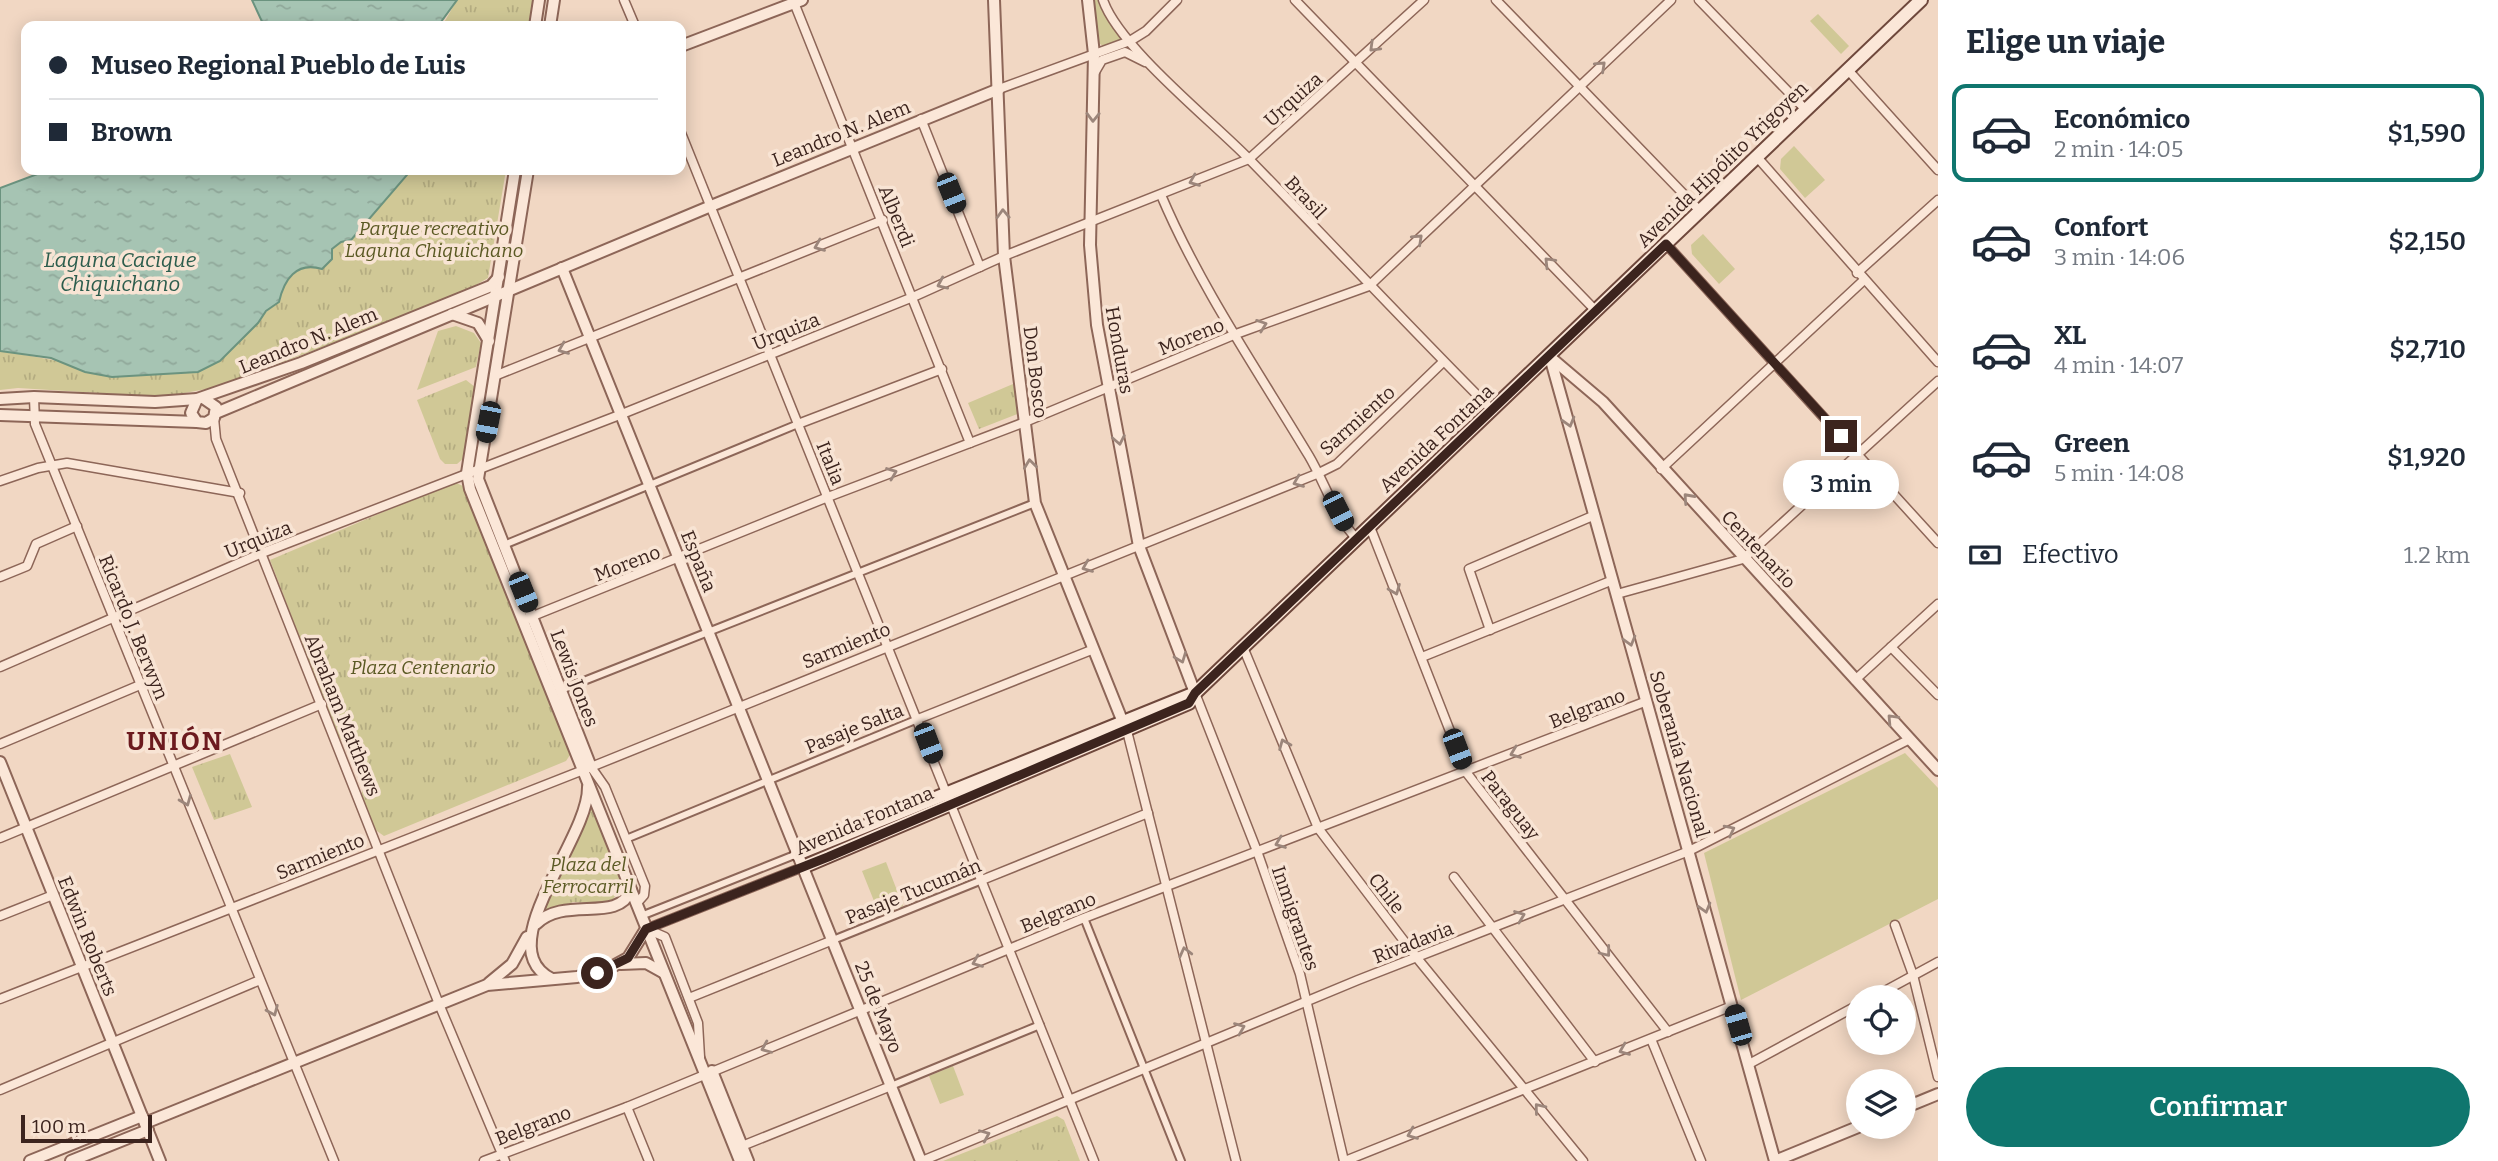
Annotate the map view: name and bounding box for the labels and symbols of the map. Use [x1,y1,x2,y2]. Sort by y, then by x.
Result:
one-way arrow [1369,39,1382,51]
one-way arrow [1593,61,1606,74]
street label: Urquiza [1260,67,1328,131]
street label: Avenida Hipólito Yrigoyen [1632,77,1813,252]
street label: Leandro N. Alem [769,95,914,172]
one-way arrow [1085,112,1100,123]
car [934,170,969,216]
street label: Brasil [1280,171,1331,224]
one-way arrow [1188,173,1200,187]
street label: Alberdi [874,182,919,251]
one-way arrow [995,208,1010,219]
park label: Parque recreativo Laguna Chiquichano [345,217,523,262]
one-way arrow [1410,235,1423,248]
one-way arrow [814,237,826,251]
water label: Laguna Cacique Chiquichano [44,247,197,297]
one-way arrow [1544,257,1557,270]
one-way arrow [936,276,949,290]
street label: Leandro N. Alem [236,302,381,379]
street label: Honduras [1101,305,1138,395]
street label: Urquiza [749,307,824,355]
street label: Moreno [1155,313,1227,360]
one-way arrow [1255,319,1267,333]
street label: Don Bosco [1018,325,1053,419]
one-way arrow [557,340,569,354]
street label: Avenida Fontana [1374,379,1499,497]
street label: Sarmiento [1315,381,1400,460]
car [474,399,503,445]
one-way arrow [1561,416,1575,428]
route end [1825,420,1857,452]
one-way arrow [1111,434,1126,446]
street label: Italia [811,438,850,489]
one-way arrow [1022,459,1037,470]
callout: 3 min [1783,460,1899,509]
one-way arrow [885,467,897,481]
one-way arrow [1292,473,1304,487]
car [1320,488,1357,534]
one-way arrow [1684,493,1696,506]
street label: Centenario [1717,506,1801,593]
street label: Urquiza [221,515,296,563]
street label: España [676,527,722,596]
street label: Moreno [591,540,663,587]
street label: Ricardo J. Berwyn [94,551,173,703]
one-way arrow [1081,558,1093,572]
car [506,569,541,615]
one-way arrow [1387,584,1401,596]
street label: Sarmiento [799,617,894,674]
street label: Lewis Jones [545,626,604,730]
street label: Abraham Matthews [300,631,386,800]
one-way arrow [1622,635,1637,647]
one-way arrow [1173,651,1187,663]
park label: Plaza Centenario [350,656,496,679]
street label: Soberanía Nacional [1645,668,1714,840]
street label: Belgrano [1546,683,1628,733]
street label: Pasaje Salta [802,698,907,759]
one-way arrow [1888,715,1900,728]
car [911,720,946,766]
district label: UNIÓN [126,725,224,757]
car [1440,726,1475,772]
one-way arrow [1279,738,1293,750]
one-way arrow [1510,744,1522,758]
street label: Paraguay [1476,766,1545,845]
street label: Avenida Fontana [792,781,937,860]
one-way arrow [178,794,192,806]
one-way arrow [1723,825,1735,839]
street label: Sarmiento [273,828,368,885]
one-way arrow [1274,834,1286,848]
park label: Plaza del Ferrocarril [542,853,634,898]
street label: Pasaje Tucumán [842,854,984,929]
street label: Inmigrantes [1267,863,1324,974]
street label: Chile [1364,868,1410,918]
street label: Edwin Roberts [53,873,122,1000]
street label: Belgrano [1017,887,1099,938]
one-way arrow [1697,901,1711,913]
one-way arrow [1513,911,1525,925]
street label: Rivadavia [1370,916,1457,968]
one-way arrow [1598,945,1611,957]
one-way arrow [1179,946,1193,958]
one-way arrow [972,954,984,968]
route start [581,957,613,989]
street label: 25 de Mayo [850,958,907,1056]
car [1723,1002,1754,1048]
one-way arrow [265,1004,279,1017]
one-way arrow [1233,1023,1245,1037]
one-way arrow [761,1040,773,1054]
one-way arrow [1618,1042,1630,1056]
street label: Belgrano [492,1100,574,1150]
one-way arrow [1535,1104,1548,1116]
scale bar [21,1112,152,1144]
one-way arrow [1407,1126,1419,1140]
one-way arrow [978,1129,990,1143]

